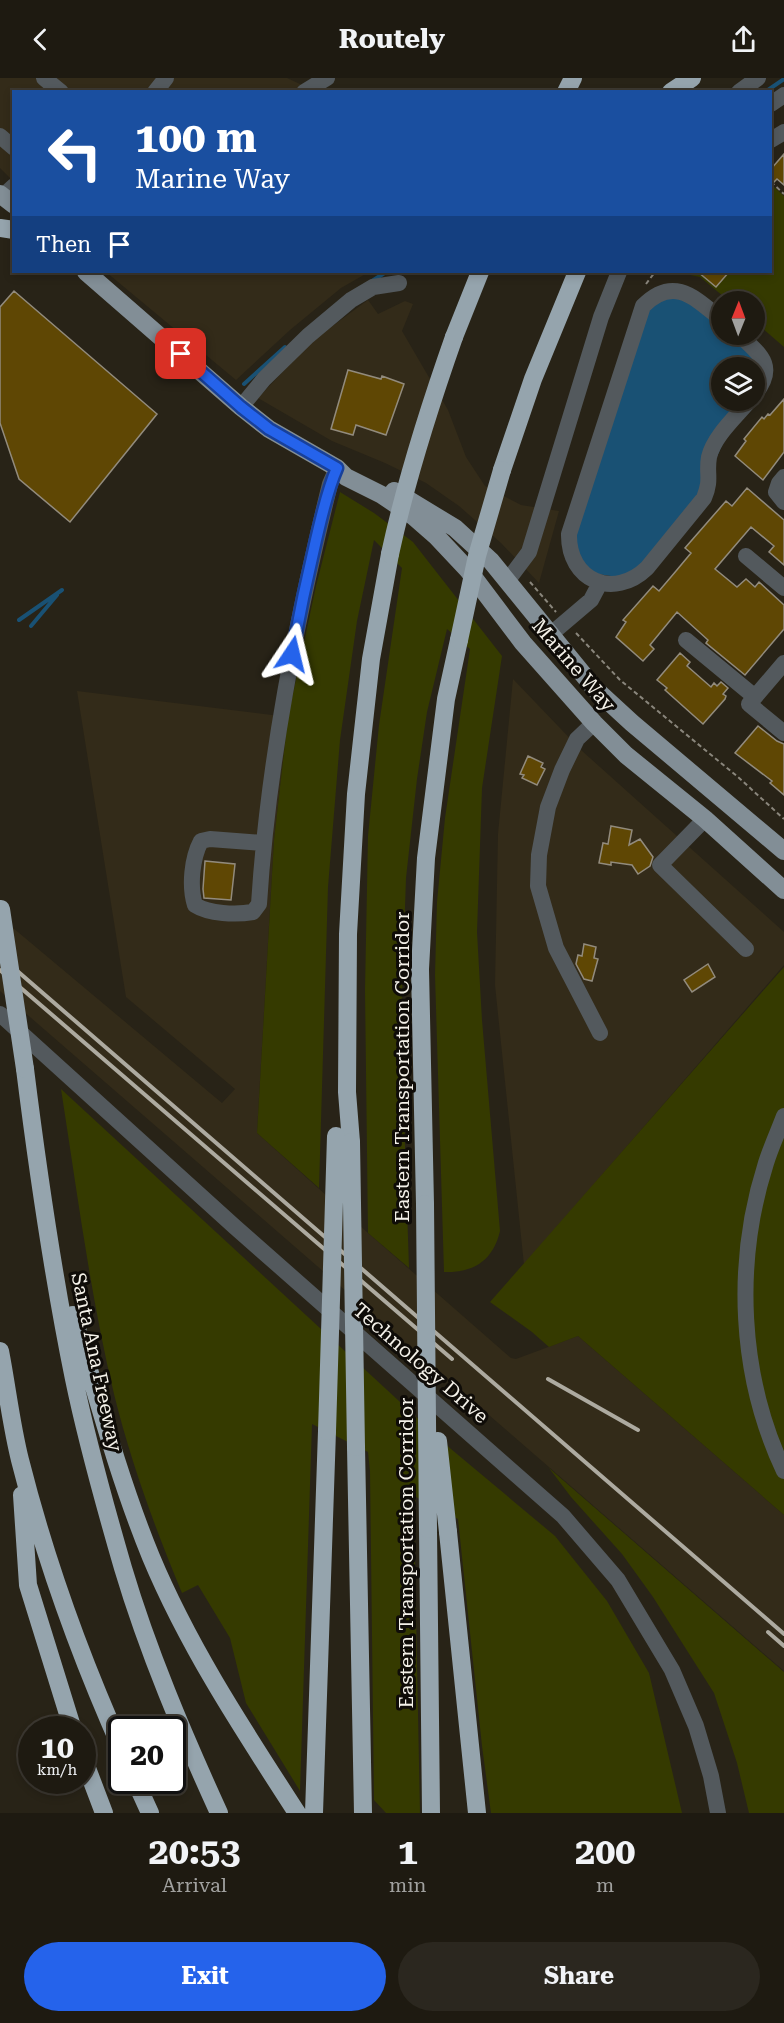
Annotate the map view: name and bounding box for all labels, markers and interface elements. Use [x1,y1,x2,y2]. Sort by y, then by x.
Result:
icon: back [24,23,57,56]
text: Routely [339,23,445,55]
icon: share [727,23,760,56]
text: 100 m [135,113,257,162]
icon: left [36,114,114,192]
text: Marine Way [135,163,290,195]
icon: arrive [103,228,136,261]
text: Then [36,232,91,257]
north arrow [711,291,765,345]
map controls [711,291,765,411]
pin [155,328,206,379]
icon: arrive [164,337,197,370]
button: layers [711,357,765,411]
street label: Marine Way [527,614,621,716]
position arrow [260,622,324,686]
street label: Eastern Transportation Corridor [390,912,414,1222]
street label: Santa Ana Freeway [66,1270,128,1454]
street label: Technology Drive [348,1298,494,1428]
street label: Eastern Transportation Corridor [394,1398,418,1708]
speed limit sign: 20 [108,1716,186,1794]
text: 10 [40,1730,74,1765]
text: km/h [37,1761,77,1779]
text: 20:53 [149,1831,240,1873]
text: 1 [398,1831,418,1873]
text: 200 [575,1831,635,1873]
text: Arrival [162,1873,227,1897]
text: min [389,1873,426,1897]
text: m [596,1873,614,1897]
button: Exit [24,1942,386,2011]
button: Share [398,1942,760,2011]

